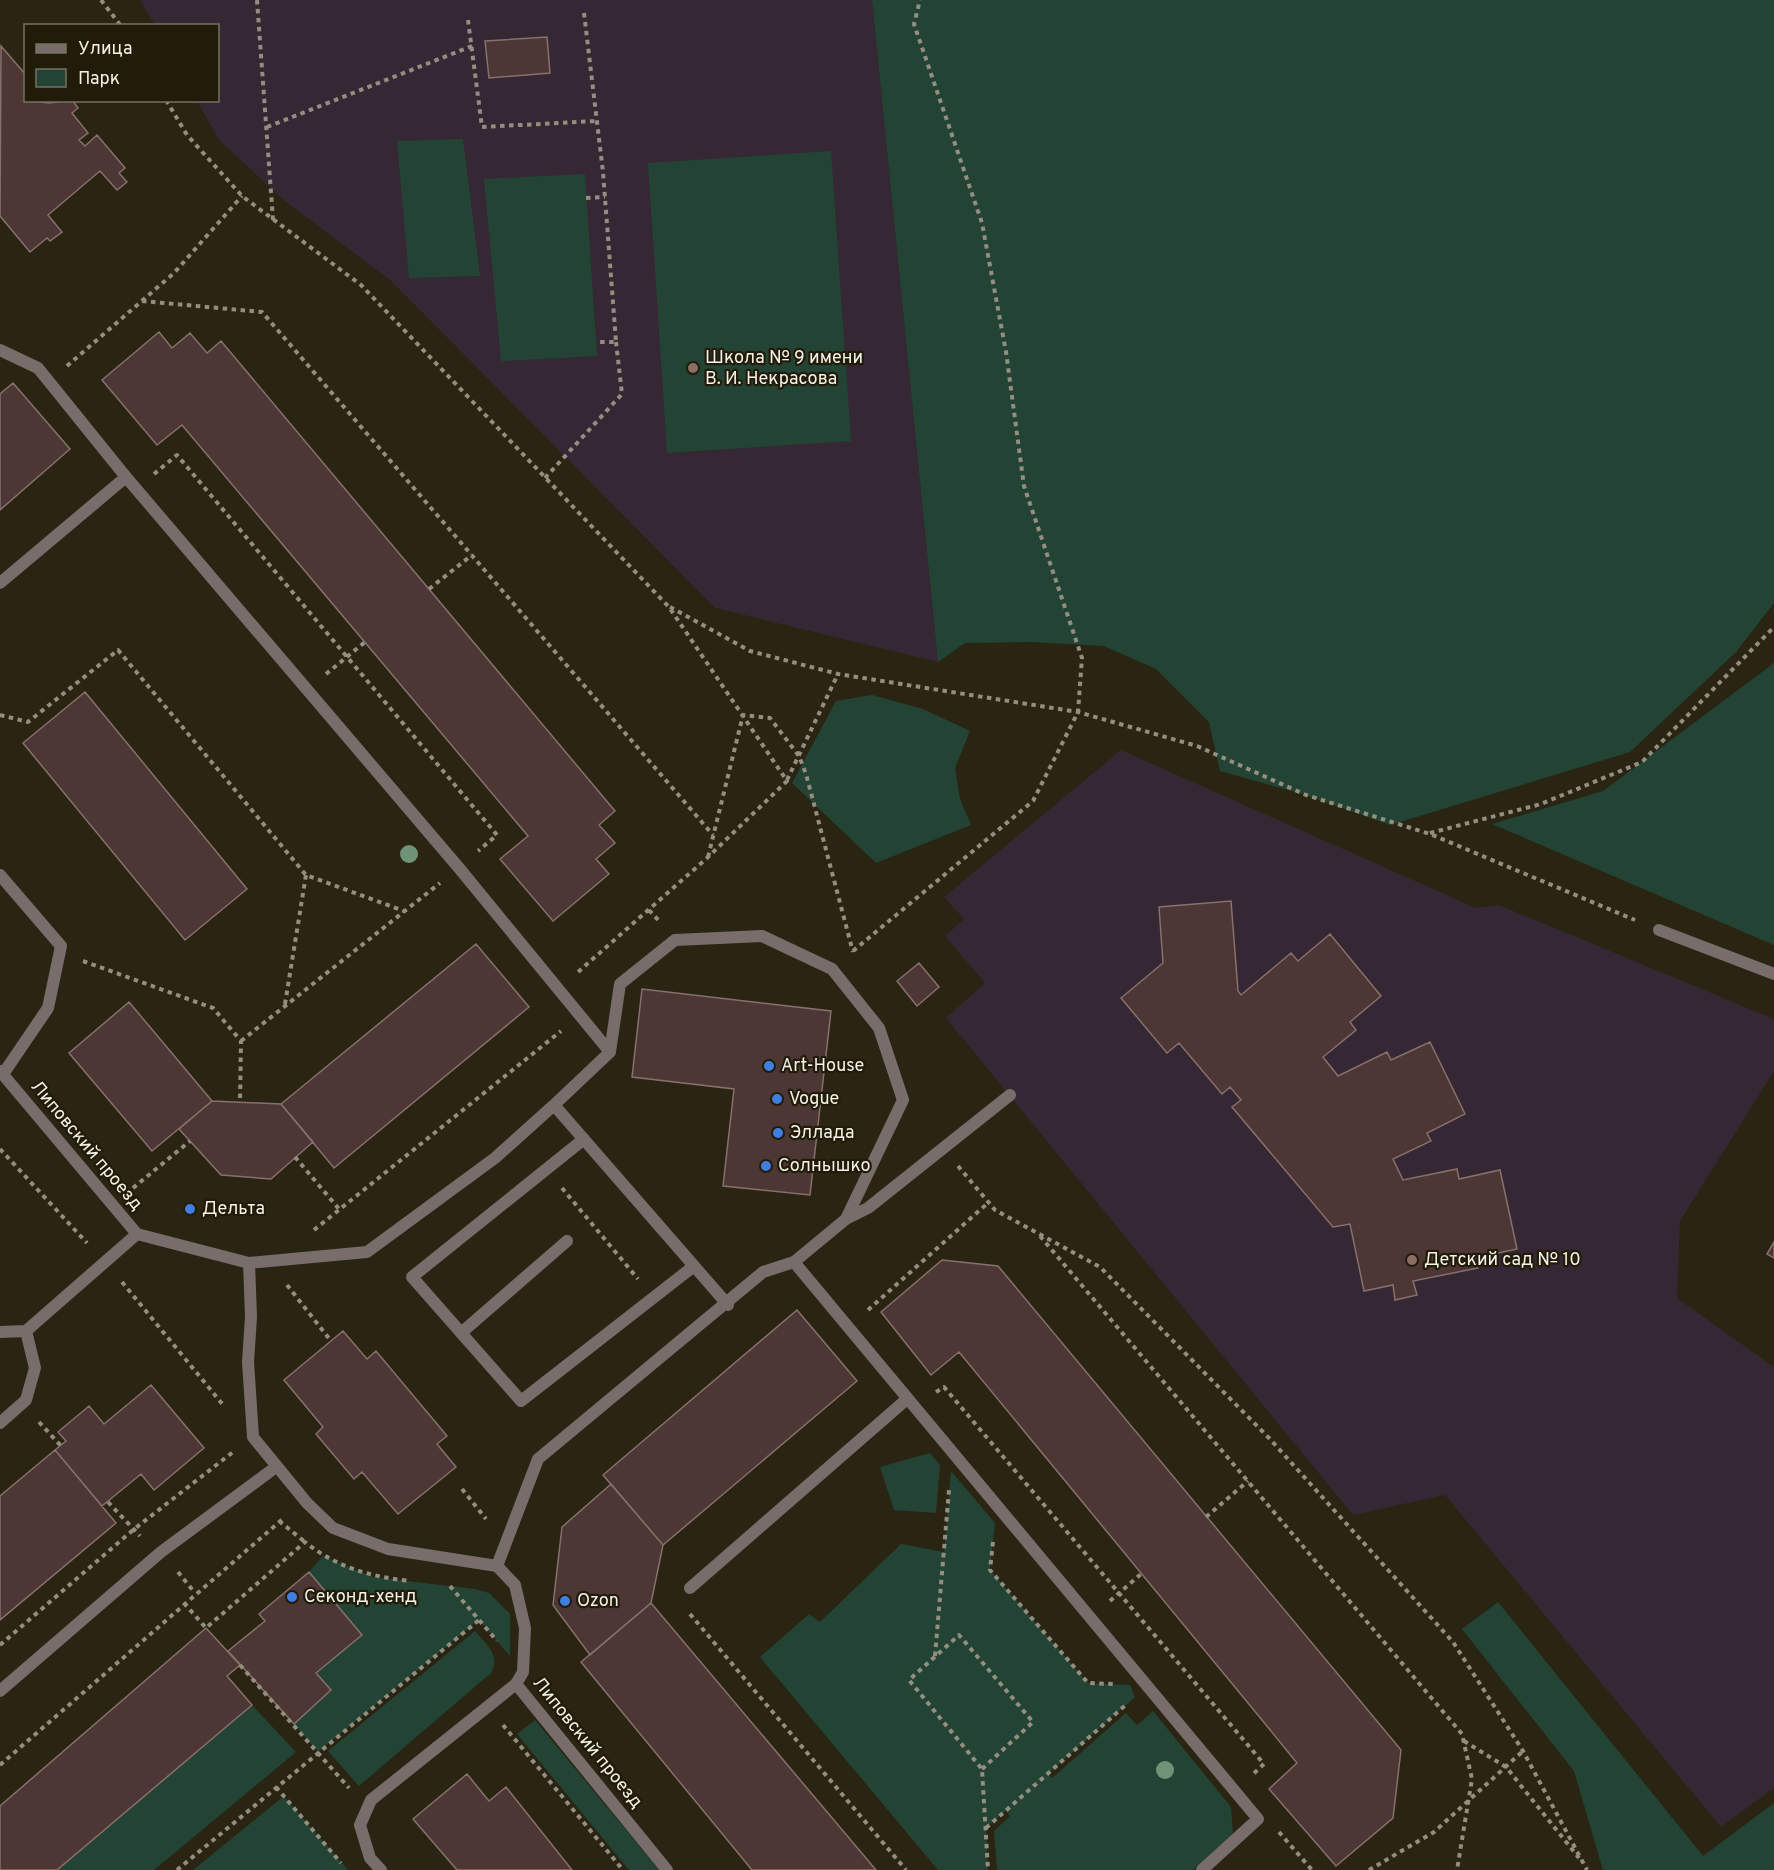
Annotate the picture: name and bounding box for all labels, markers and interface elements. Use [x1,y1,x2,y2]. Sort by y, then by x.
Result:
legend [24,24,219,102]
text: Улица [78,38,132,61]
text: Парк [78,68,120,91]
place label: Школа № 9 имени В. И. Некрасова [705,347,863,391]
marker: Школа № 9 имени В. И. Некрасова [686,361,700,375]
place label: Art-House [781,1055,864,1078]
marker: Art-House [762,1059,776,1073]
street label: Липовский проезд [25,1076,147,1216]
place label: Vogue [789,1088,839,1111]
marker: Vogue [770,1092,784,1106]
place label: Эллада [790,1122,855,1145]
marker: Эллада [771,1126,785,1140]
place label: Солнышко [778,1155,871,1178]
marker: Солнышко [759,1159,773,1173]
place label: Дельта [202,1198,265,1221]
marker: Дельта [183,1202,197,1216]
place label: Детский сад № 10 [1424,1249,1581,1272]
marker: Детский сад № 10 [1405,1253,1419,1267]
place label: Секонд-хенд [304,1586,417,1609]
marker: Секонд-хенд [285,1590,299,1604]
place label: Ozon [577,1590,619,1613]
marker: Ozon [558,1594,572,1608]
street label: Липовский проезд [527,1673,647,1814]

